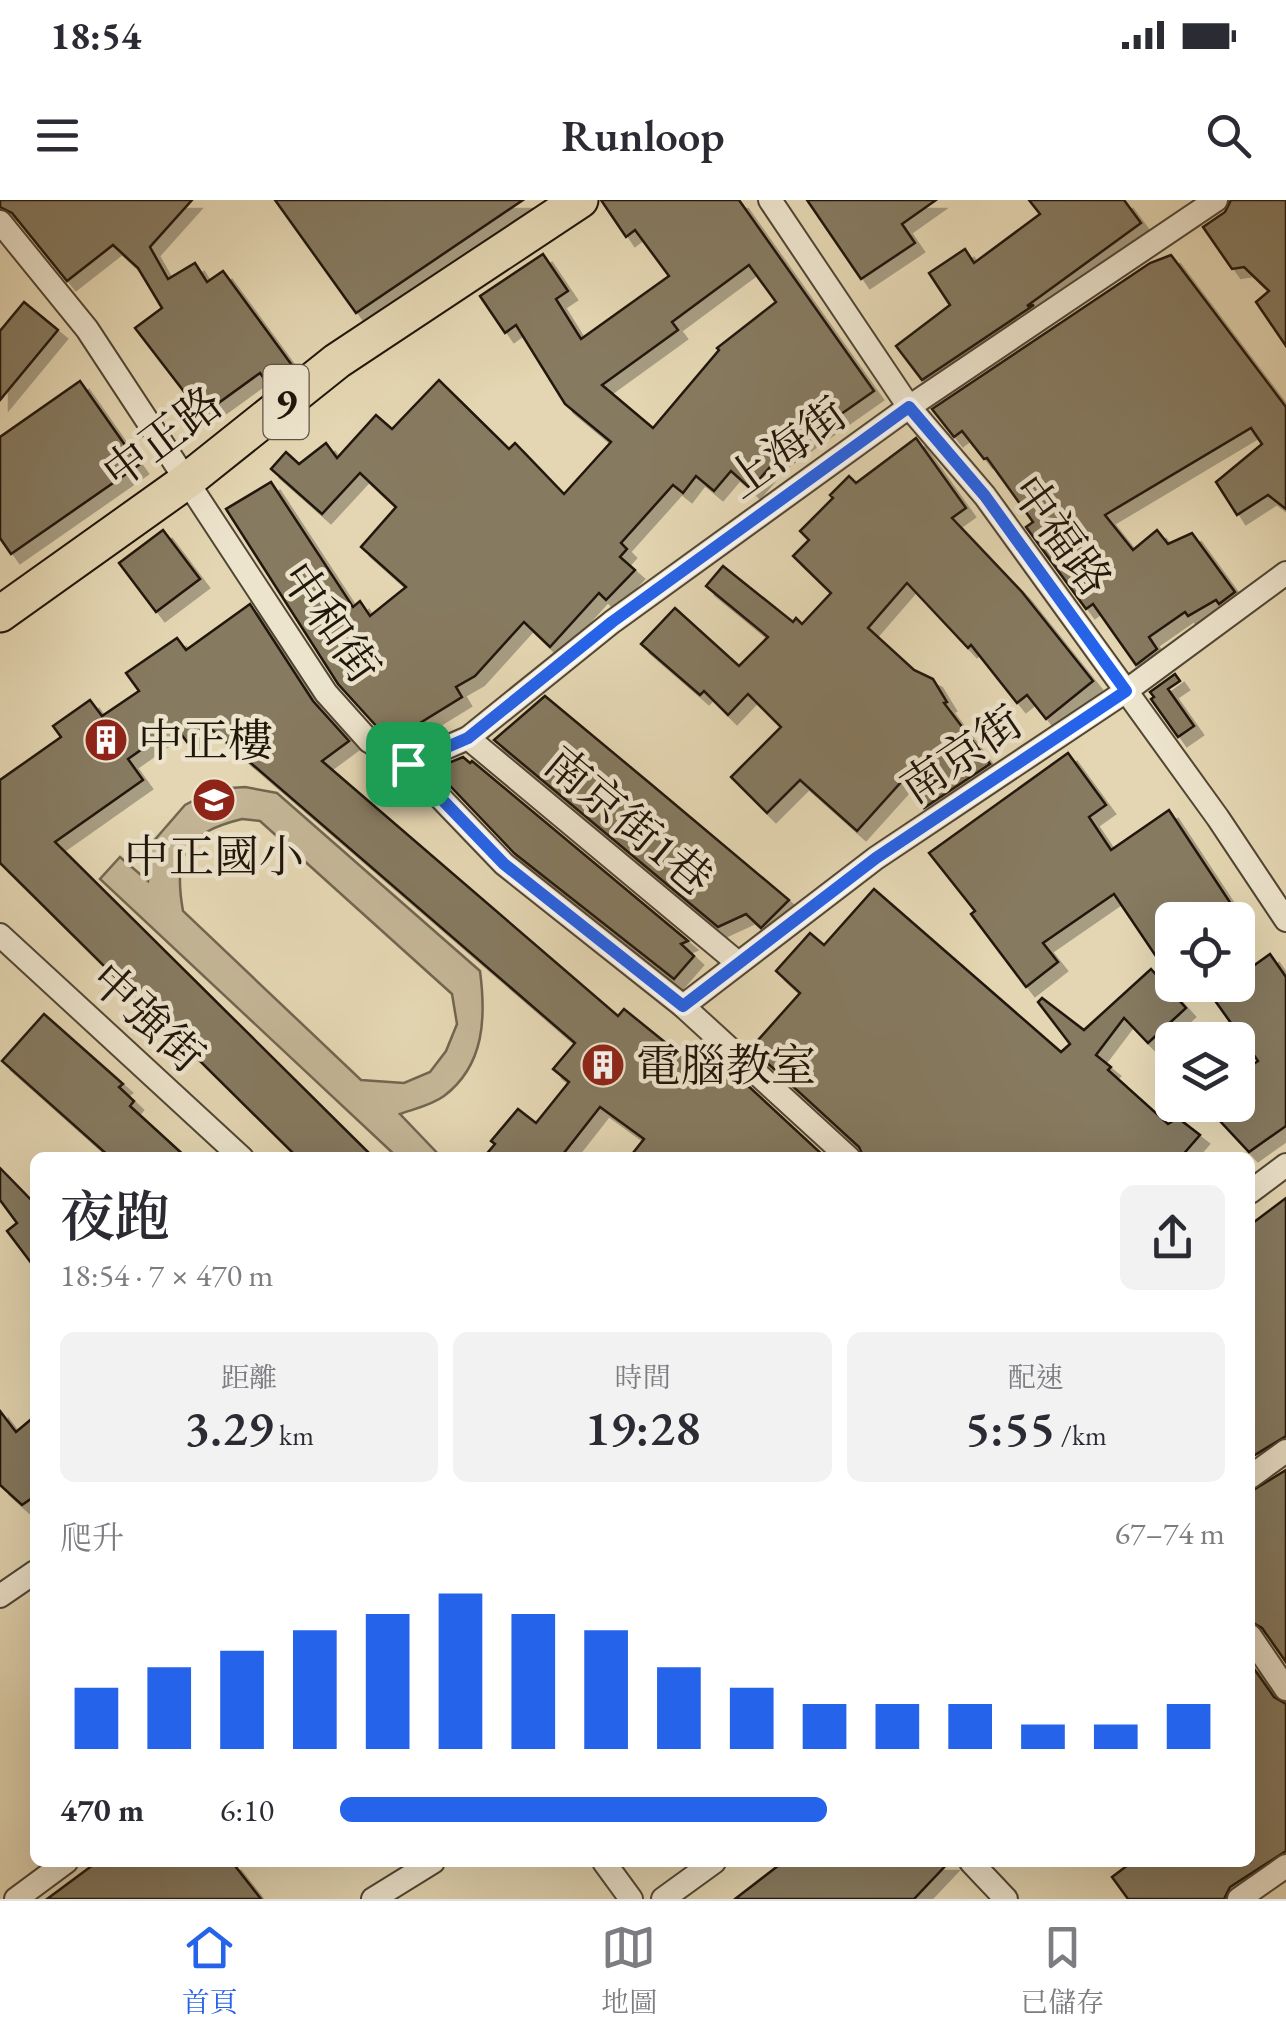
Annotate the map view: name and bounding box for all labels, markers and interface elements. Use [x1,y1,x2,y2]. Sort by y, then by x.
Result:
text: 18:54 [50,11,141,60]
text: Runloop [561,106,725,164]
icon: menu [30,108,85,163]
icon: search [1201,108,1256,163]
road number: 9 [264,365,308,439]
street label: 中正路 [91,373,233,501]
street label: 上海街 [714,384,858,510]
street label: 中福路 [999,463,1125,607]
street label: 中和街 [269,550,393,694]
street label: 南京街 [889,692,1033,816]
place label: 中正樓 [138,711,273,769]
building icon: 中正樓 [83,717,129,763]
pin [366,722,451,807]
street label: 南京街1巷 [533,733,725,907]
icon: arrive [381,737,436,792]
school or university icon: 中正國小 [191,777,237,823]
place label: 中正國小 [124,827,304,885]
map controls [1155,902,1255,1122]
button: locate [1155,902,1255,1002]
street label: 中強街 [79,950,217,1084]
button: layers [1155,1022,1255,1122]
place label: 電腦教室 [636,1036,816,1094]
building icon: 電腦教室 [580,1042,626,1088]
text: 夜跑 [60,1181,170,1252]
button: share [1120,1185,1225,1290]
text: 18:54 · 7 × 470 m [60,1254,273,1296]
text: 距離 [221,1359,277,1395]
text: 時間 [614,1359,671,1395]
text: 配速 [1008,1359,1064,1395]
text: 3.29 [184,1395,273,1460]
text: 19:28 [584,1395,701,1460]
text: 5:55 [965,1395,1055,1460]
text: km [273,1417,314,1453]
text: /km [1055,1417,1107,1453]
text: 67–74 m [1115,1512,1225,1554]
text: 爬升 [60,1517,124,1559]
text: 470 m [60,1789,144,1831]
text: 6:10 [220,1789,274,1831]
tab: 首頁 [182,1920,238,2020]
tab: 地圖 [601,1920,657,2020]
tab: 已儲存 [1020,1920,1104,2020]

